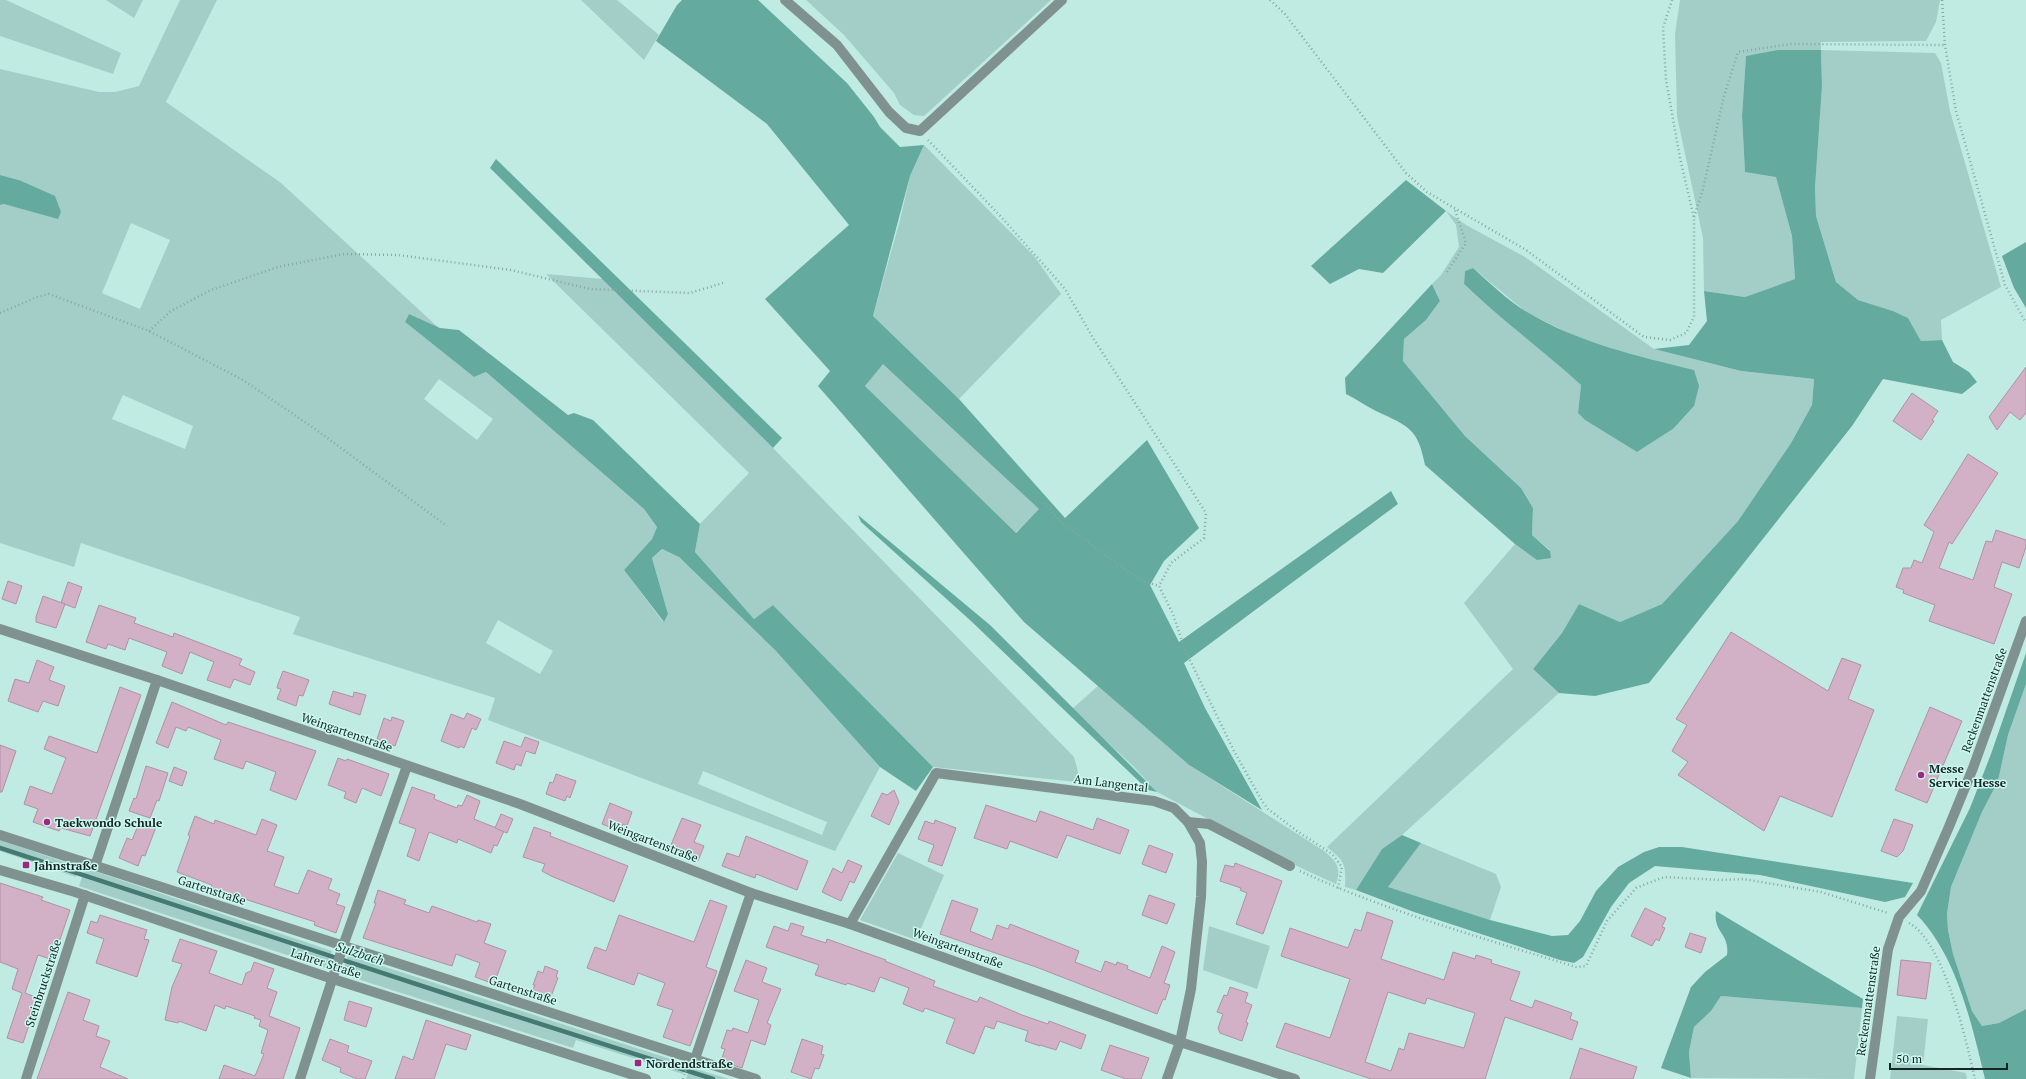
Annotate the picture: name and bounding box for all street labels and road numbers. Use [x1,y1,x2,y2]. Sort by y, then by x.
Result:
street label: Reckenmattenstraße [1958,645,2010,755]
street label: Weingartenstraße [299,709,395,755]
street label: Am Langental [1073,771,1149,795]
street label: Weingartenstraße [606,817,700,865]
street label: Gartenstraße [176,872,248,908]
street label: Weingartenstraße [910,925,1006,971]
street label: Steinbruckstraße [22,937,64,1029]
street label: Lahrer Straße [289,945,363,981]
street label: Reckenmattenstraße [1853,945,1883,1057]
street label: Gartenstraße [487,972,559,1008]

